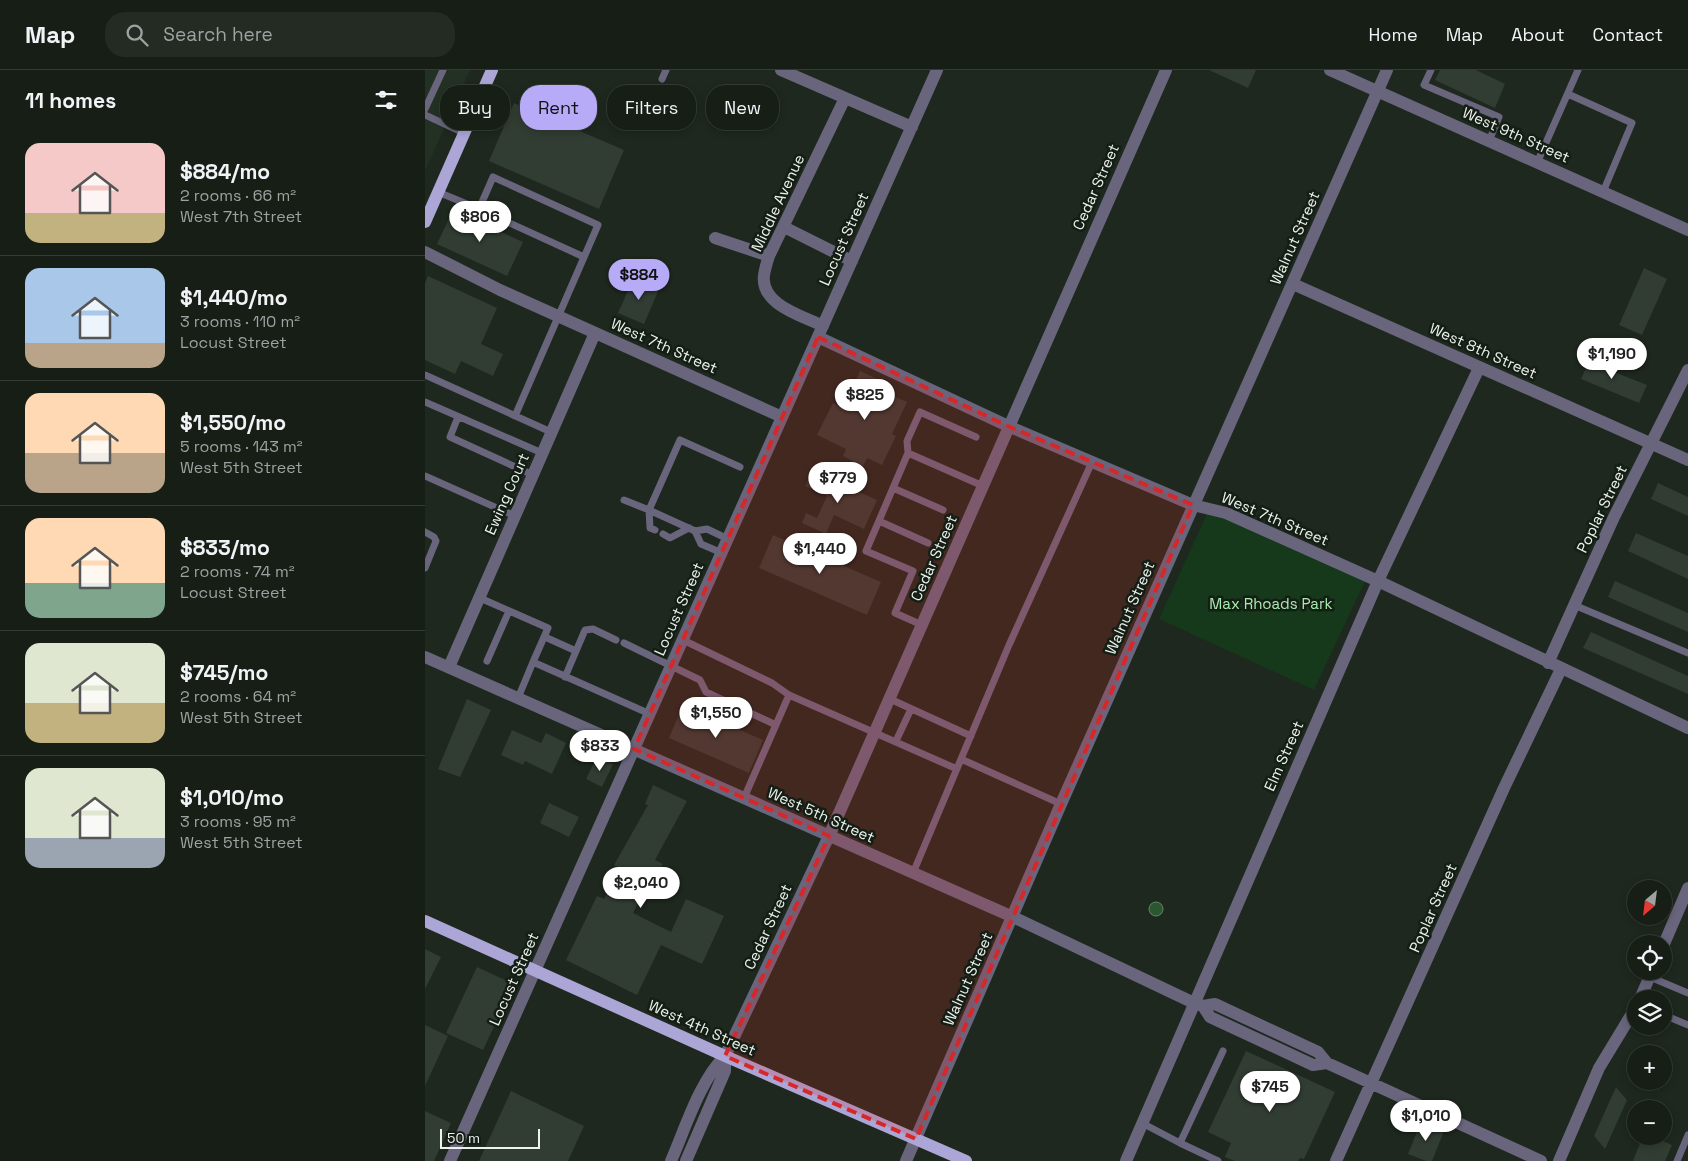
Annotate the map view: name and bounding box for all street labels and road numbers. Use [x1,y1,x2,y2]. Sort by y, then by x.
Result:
street label: West 9th Street [1460,102,1573,167]
street label: Cedar Street [1068,141,1123,233]
street label: Middle Avenue [747,151,808,254]
street label: Walnut Street [1266,188,1324,287]
street label: Locust Street [815,189,873,288]
street label: West 7th Street [608,314,720,378]
street label: West 8th Street [1427,318,1540,383]
street label: Ewing Court [480,450,533,538]
street label: Poplar Street [1572,462,1631,556]
street label: West 7th Street [1219,487,1332,550]
street label: Cedar Street [906,512,961,604]
street label: Walnut Street [1101,558,1159,657]
street label: Locust Street [650,559,708,658]
street label: Elm Street [1260,718,1307,794]
street label: West 5th Street [765,782,878,847]
street label: Poplar Street [1404,860,1461,955]
street label: Cedar Street [739,881,796,973]
street label: Locust Street [485,929,543,1028]
street label: Walnut Street [939,929,997,1028]
street label: West 4th Street [646,995,759,1060]

